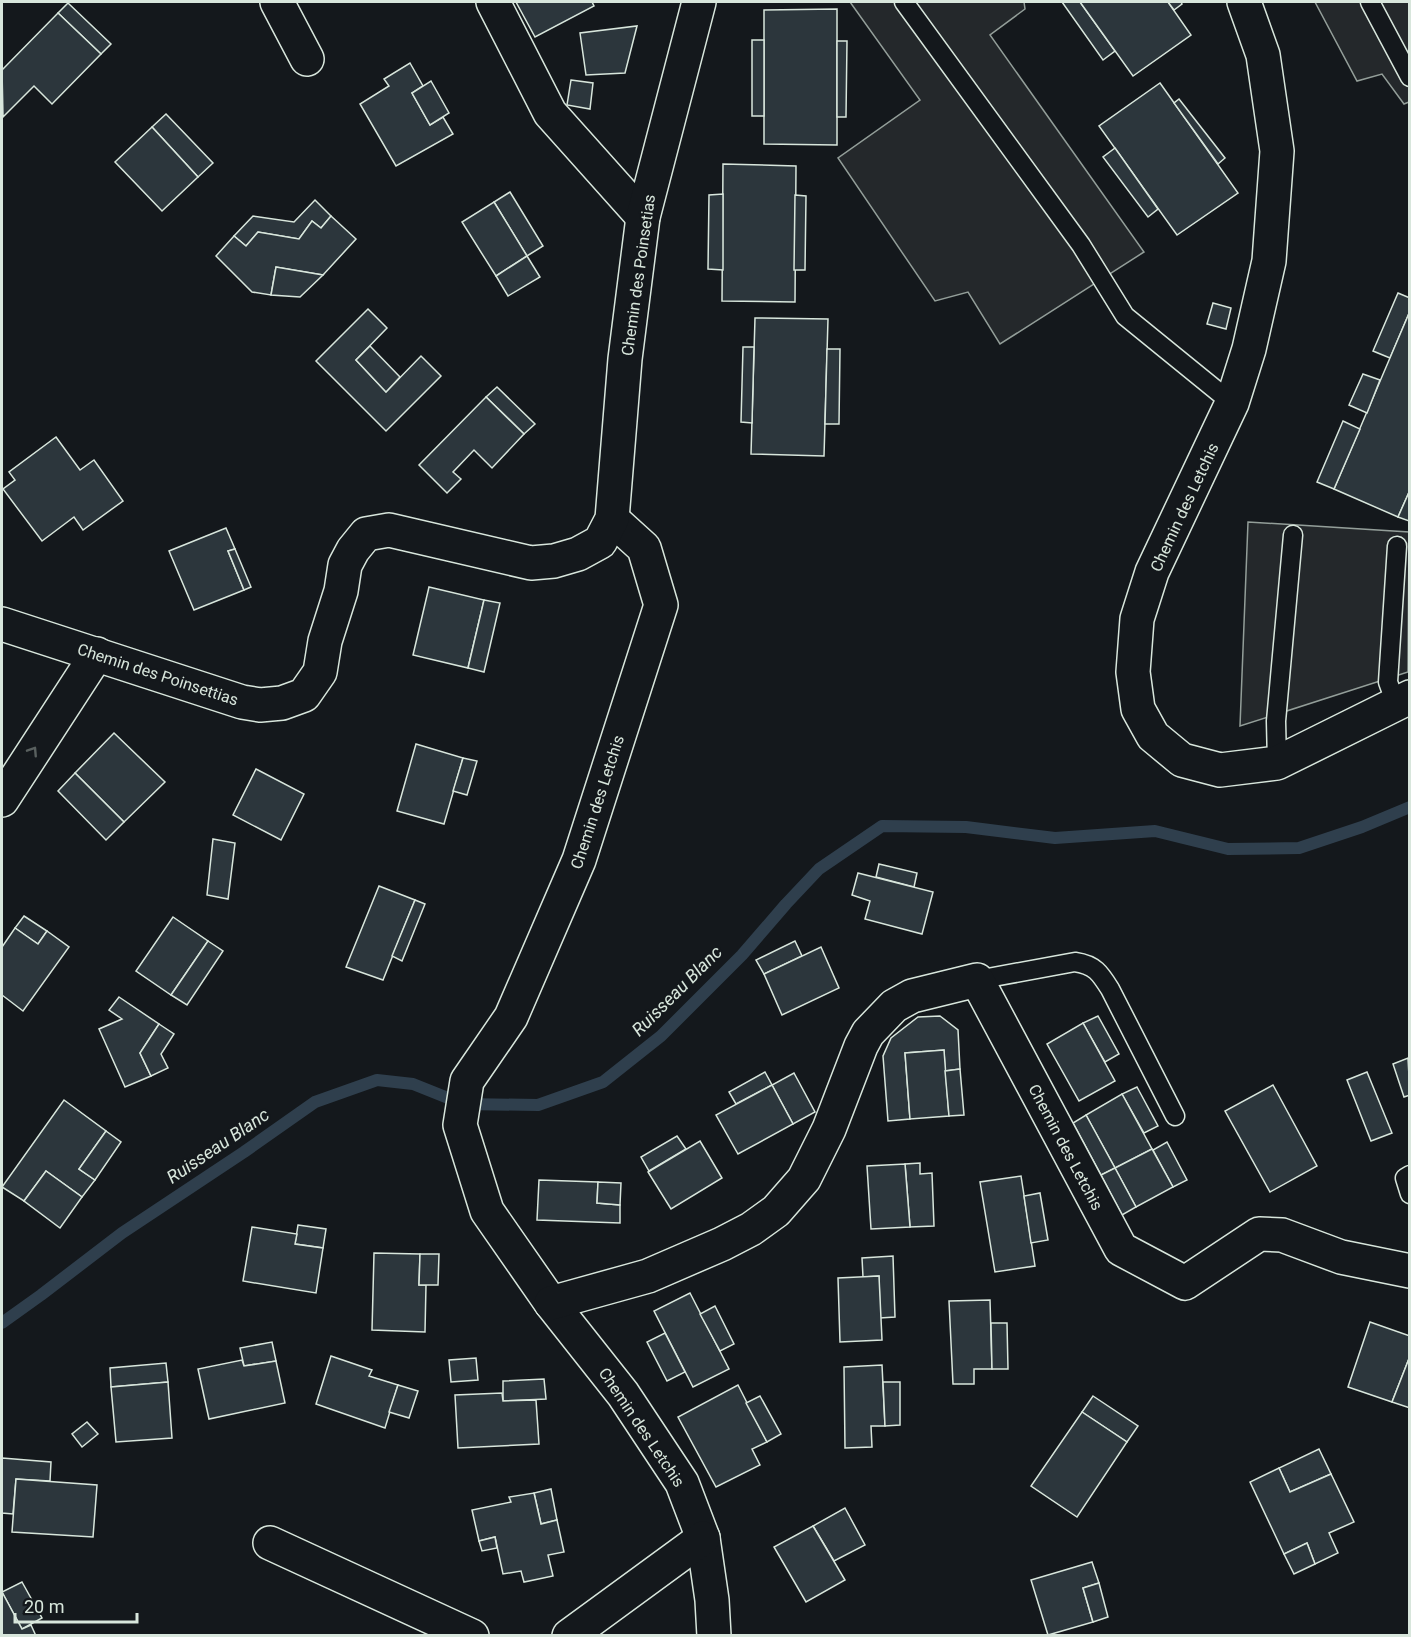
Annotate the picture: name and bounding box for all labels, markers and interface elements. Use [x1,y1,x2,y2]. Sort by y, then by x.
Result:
street label: Chemin des Poinsetias [618,193,659,357]
street label: Chemin des Letchis [1146,440,1223,575]
street label: Chemin des Poinsettias [75,639,241,709]
street label: Chemin des Letchis [567,733,628,872]
one-way arrow [26,747,37,758]
water label: Ruisseau Blanc [627,941,726,1040]
street label: Chemin des Letchis [1024,1081,1107,1213]
water label: Ruisseau Blanc [163,1104,273,1188]
street label: Chemin des Letchis [595,1364,689,1491]
scale bar [15,1586,136,1624]
text: 20 m [24,1596,64,1617]

